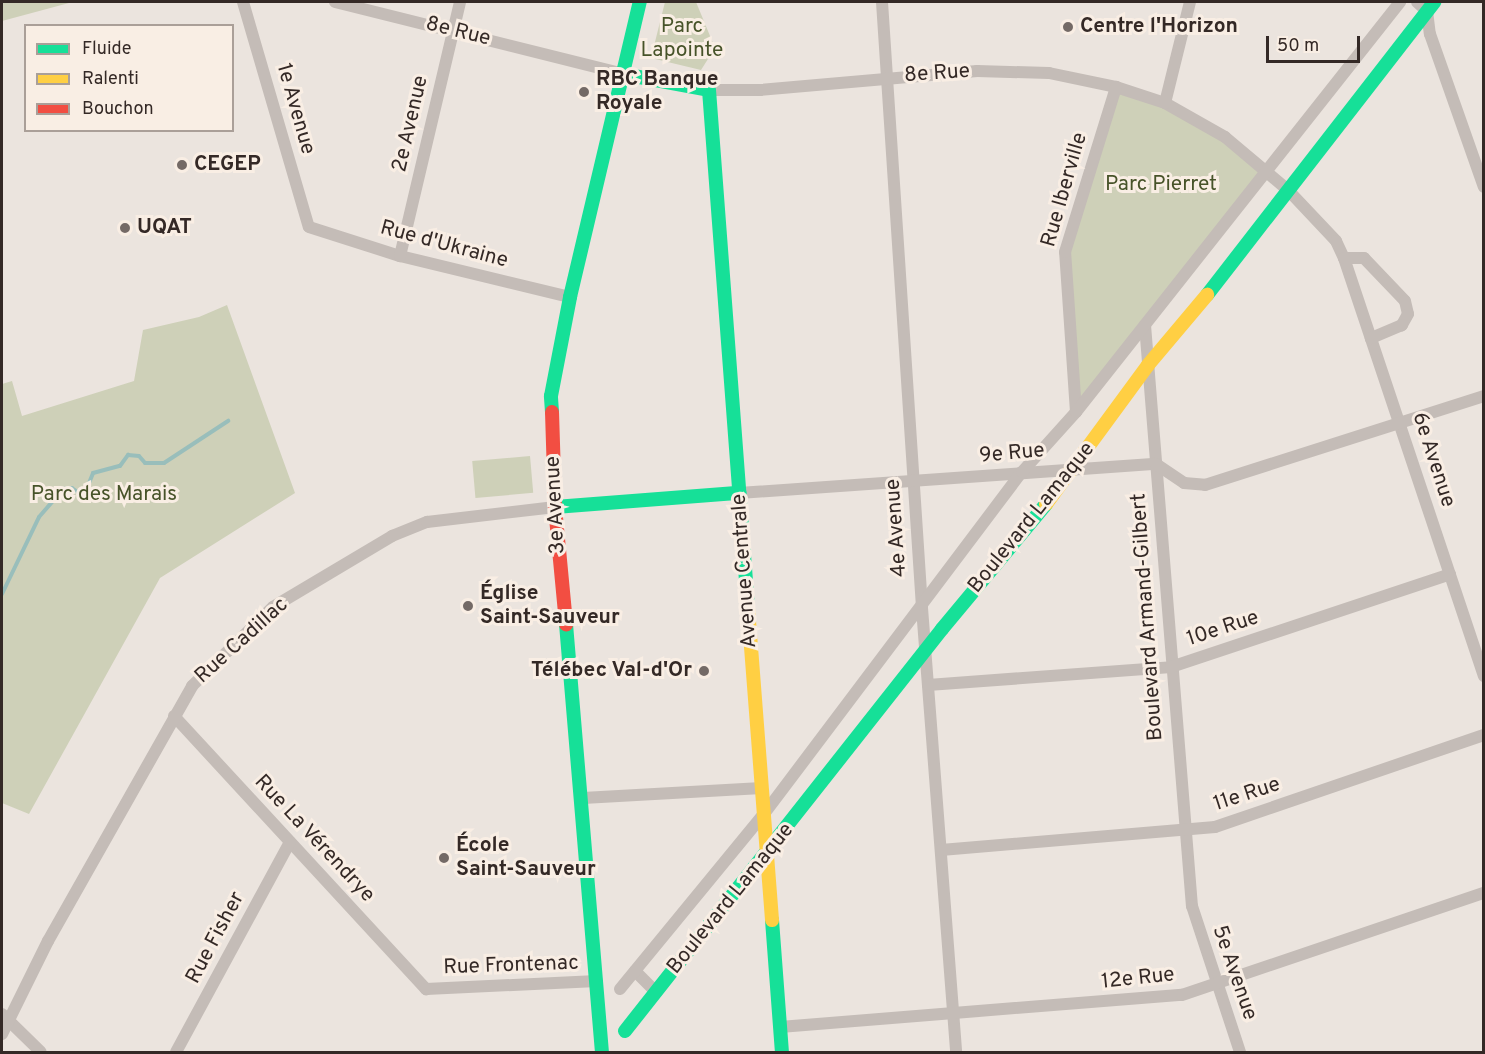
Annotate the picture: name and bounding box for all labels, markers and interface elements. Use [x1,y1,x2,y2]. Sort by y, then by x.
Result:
street label: 8e Rue [423,12,493,52]
park label: Parc Lapointe [641,14,723,64]
place label: Centre l'Horizon [1080,14,1238,40]
marker: Centre l'Horizon [1061,20,1075,34]
legend [24,24,234,132]
scale bar [1269,24,1364,62]
text: 50 m [1277,35,1319,58]
text: Fluide [82,38,131,61]
street label: 8e Rue [903,59,971,89]
street label: 1e Avenue [270,60,320,158]
place label: RBC Banque Royale [596,67,718,117]
text: Ralenti [82,68,139,91]
street label: 2e Avenue [388,73,434,175]
marker: RBC Banque Royale [577,85,591,99]
text: Bouchon [82,98,154,121]
street label: Rue Iberville [1037,130,1093,250]
place label: CEGEP [194,152,261,178]
marker: CEGEP [175,158,189,172]
park label: Parc Pierret [1105,172,1217,198]
place label: UQAT [137,215,192,241]
street label: Rue d'Ukraine [377,216,511,274]
marker: UQAT [118,221,132,235]
street label: 6e Avenue [1406,409,1460,511]
street label: Boulevard Lamaque [963,437,1101,599]
street label: 9e Rue [978,439,1046,469]
street label: 3e Avenue [541,455,571,555]
street label: 4e Avenue [881,478,913,578]
park label: Parc des Marais [31,482,177,508]
street label: Boulevard Armand-Gilbert [1127,492,1169,742]
street label: Avenue Centrale [727,493,763,649]
place label: Église Saint-Sauveur [480,581,620,631]
street label: Rue Cadillac [190,593,294,689]
marker: Église Saint-Sauveur [461,599,475,613]
street label: 10e Rue [1184,606,1262,652]
place label: Télébec Val-d'Or [530,658,692,684]
marker: Télébec Val-d'Or [697,664,711,678]
street label: Rue La Vérendrye [248,770,380,908]
street label: 11e Rue [1210,772,1284,818]
street label: Boulevard Lamaque [662,818,800,980]
place label: École Saint-Sauveur [456,833,596,883]
marker: École Saint-Sauveur [437,851,451,865]
street label: Rue Fisher [181,888,251,988]
street label: 5e Avenue [1206,922,1262,1024]
street label: Rue Frontenac [443,951,579,981]
street label: 12e Rue [1100,963,1176,995]

